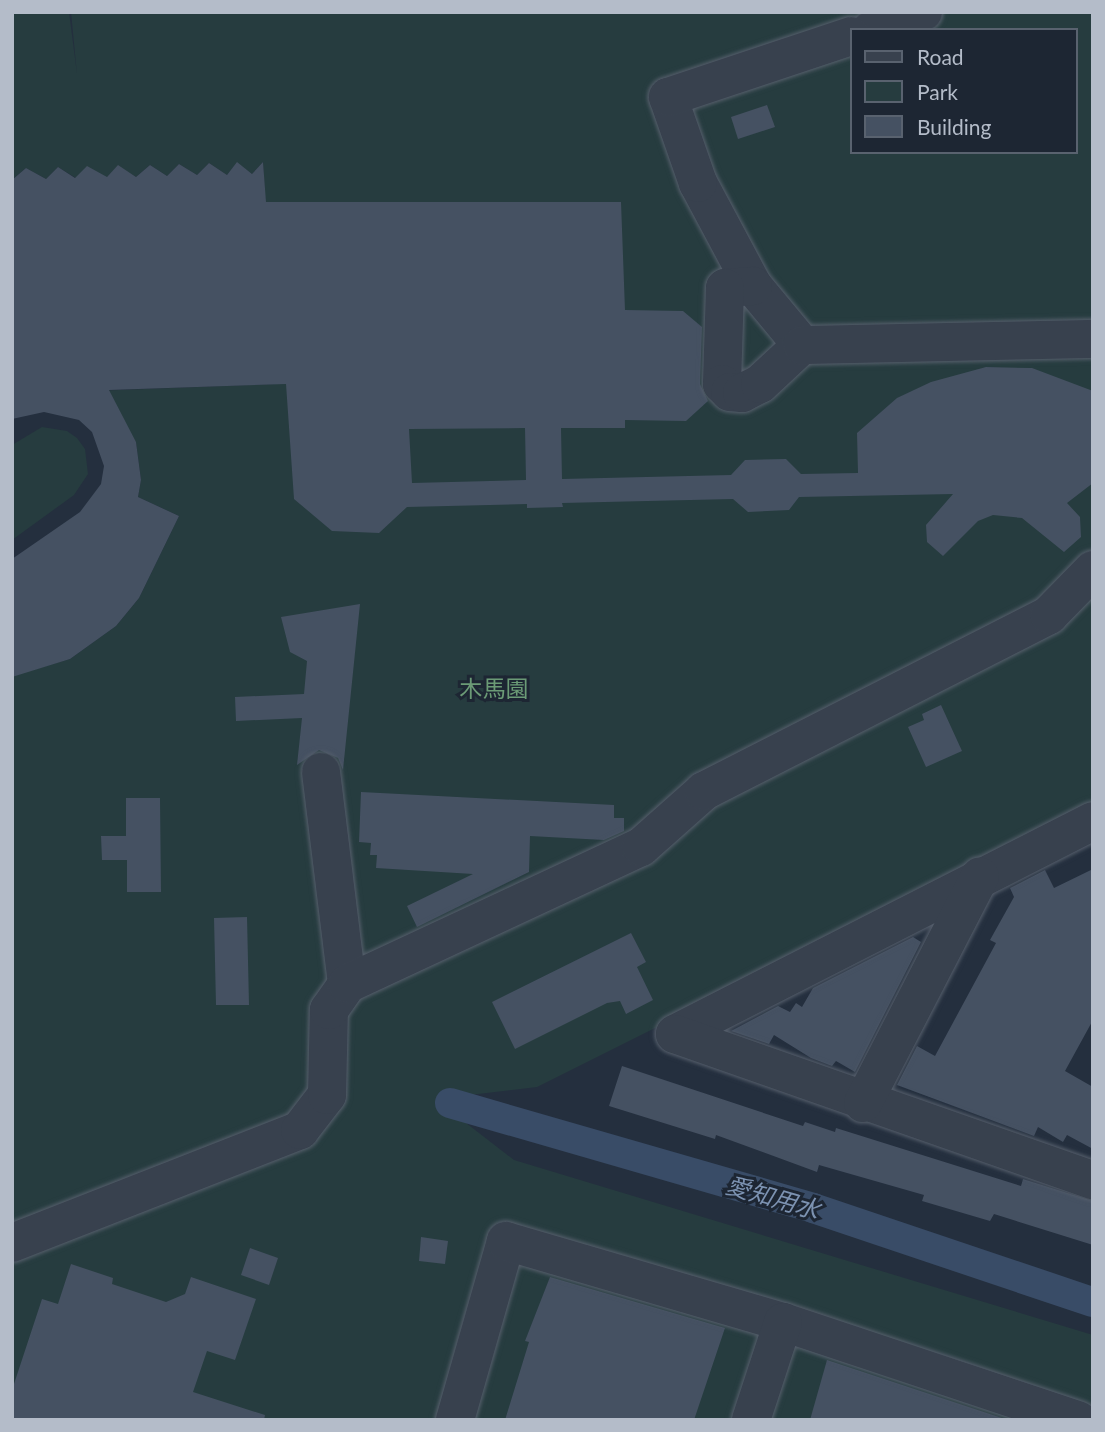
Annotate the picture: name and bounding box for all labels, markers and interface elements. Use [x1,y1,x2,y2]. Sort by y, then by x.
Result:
legend [850,28,1077,154]
text: Road [917,44,964,69]
text: Park [917,79,958,104]
text: Building [917,114,992,139]
park label: 木馬園 [460,674,528,702]
water label: 愛知用水 [723,1170,823,1224]

